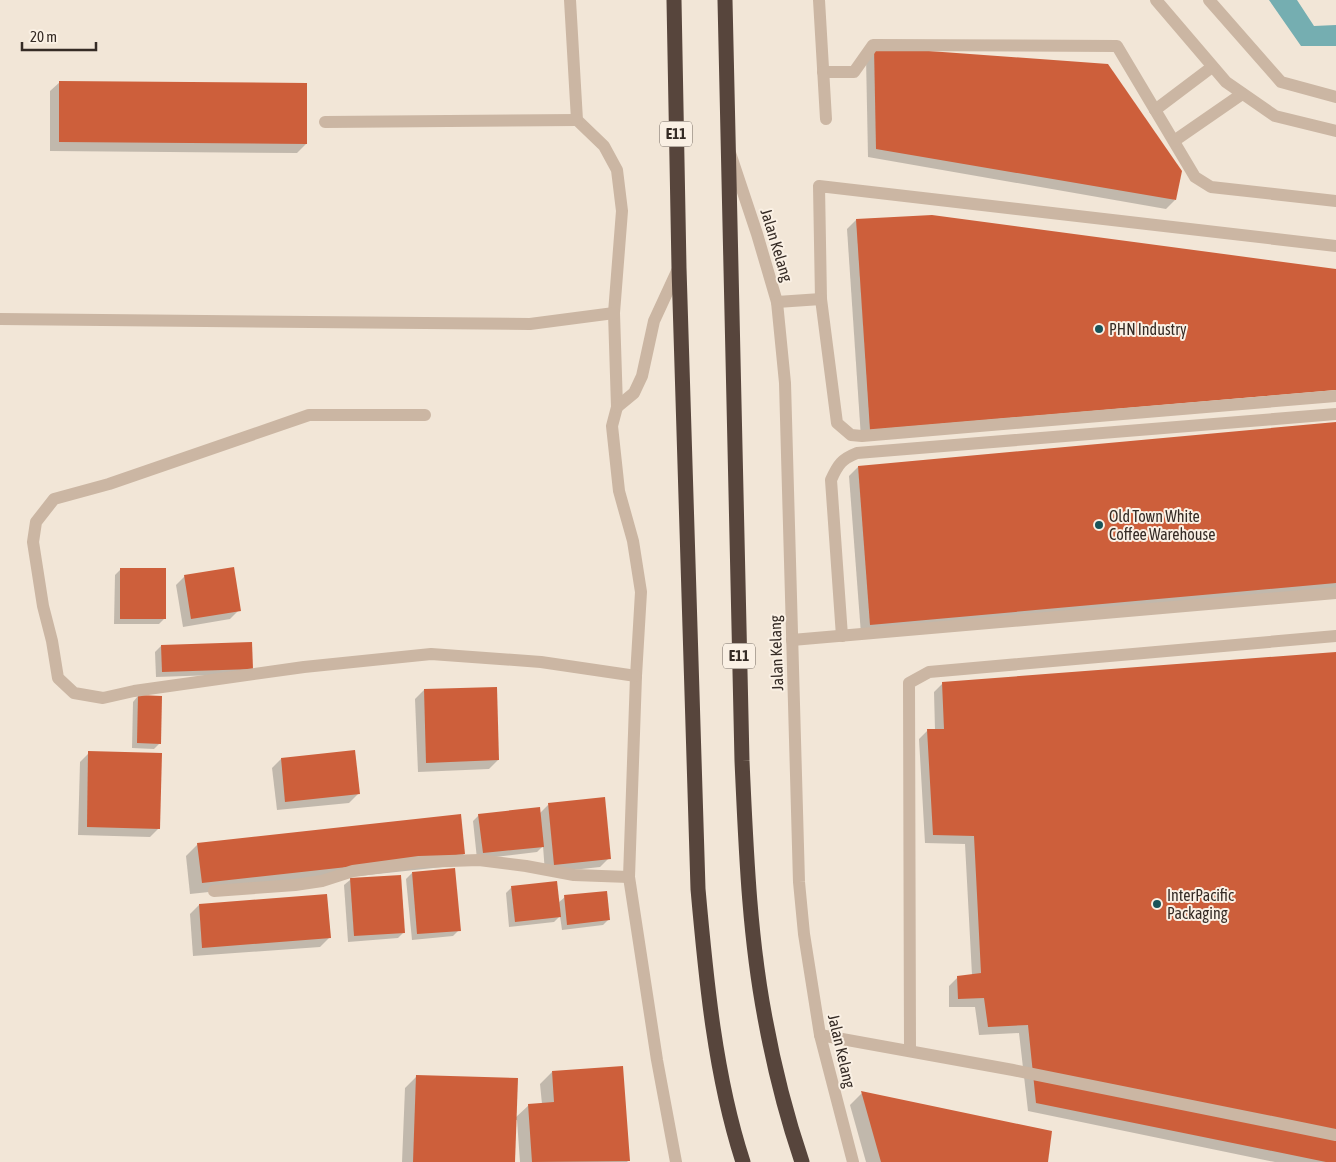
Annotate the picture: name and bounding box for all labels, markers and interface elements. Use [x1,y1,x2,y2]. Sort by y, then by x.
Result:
scale bar [22,20,96,52]
text: 20 m [30,28,57,45]
road number: E11 [660,122,692,146]
street label: Jalan Kelang [756,206,797,284]
place label: PHN Industry [1109,320,1187,339]
marker: PHN Industry [1093,323,1105,335]
place label: Old Town White Coffee Warehouse [1109,507,1216,543]
marker: Old Town White Coffee Warehouse [1093,519,1105,531]
street label: Jalan Kelang [766,615,787,691]
road number: E11 [723,644,755,668]
place label: InterPacific Packaging [1167,886,1234,923]
marker: InterPacific Packaging [1151,898,1163,910]
street label: Jalan Kelang [824,1012,859,1090]

